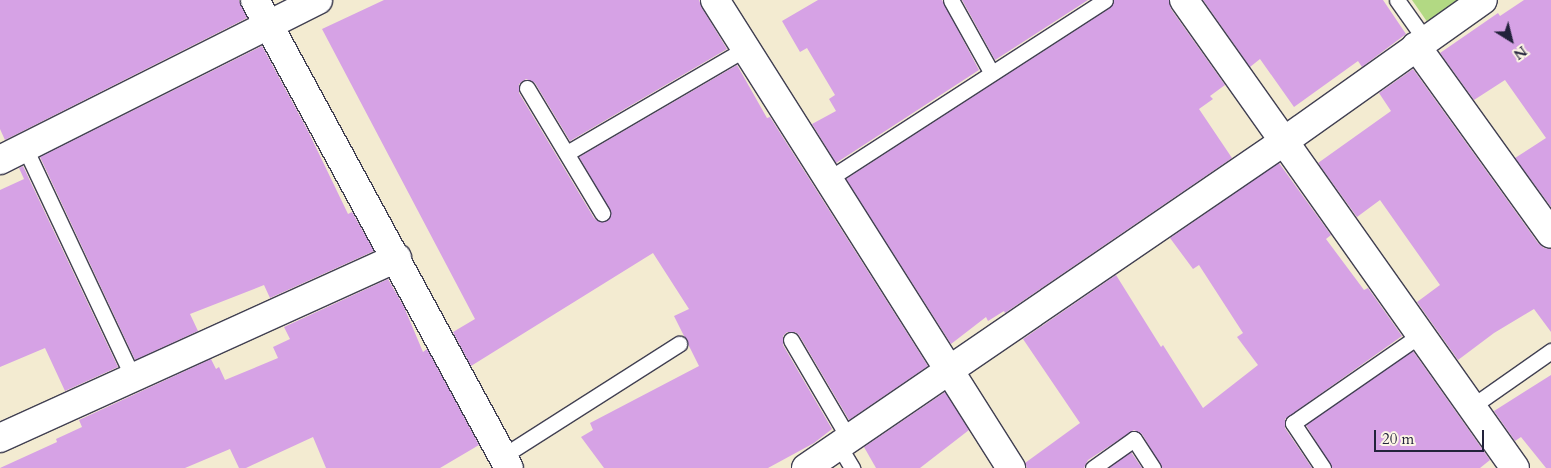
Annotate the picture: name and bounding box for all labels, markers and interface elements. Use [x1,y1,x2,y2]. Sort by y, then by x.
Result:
north arrow [1486,15,1536,65]
text: N [1510,41,1531,64]
scale bar [1376,420,1486,452]
text: 20 m [1382,429,1414,449]

